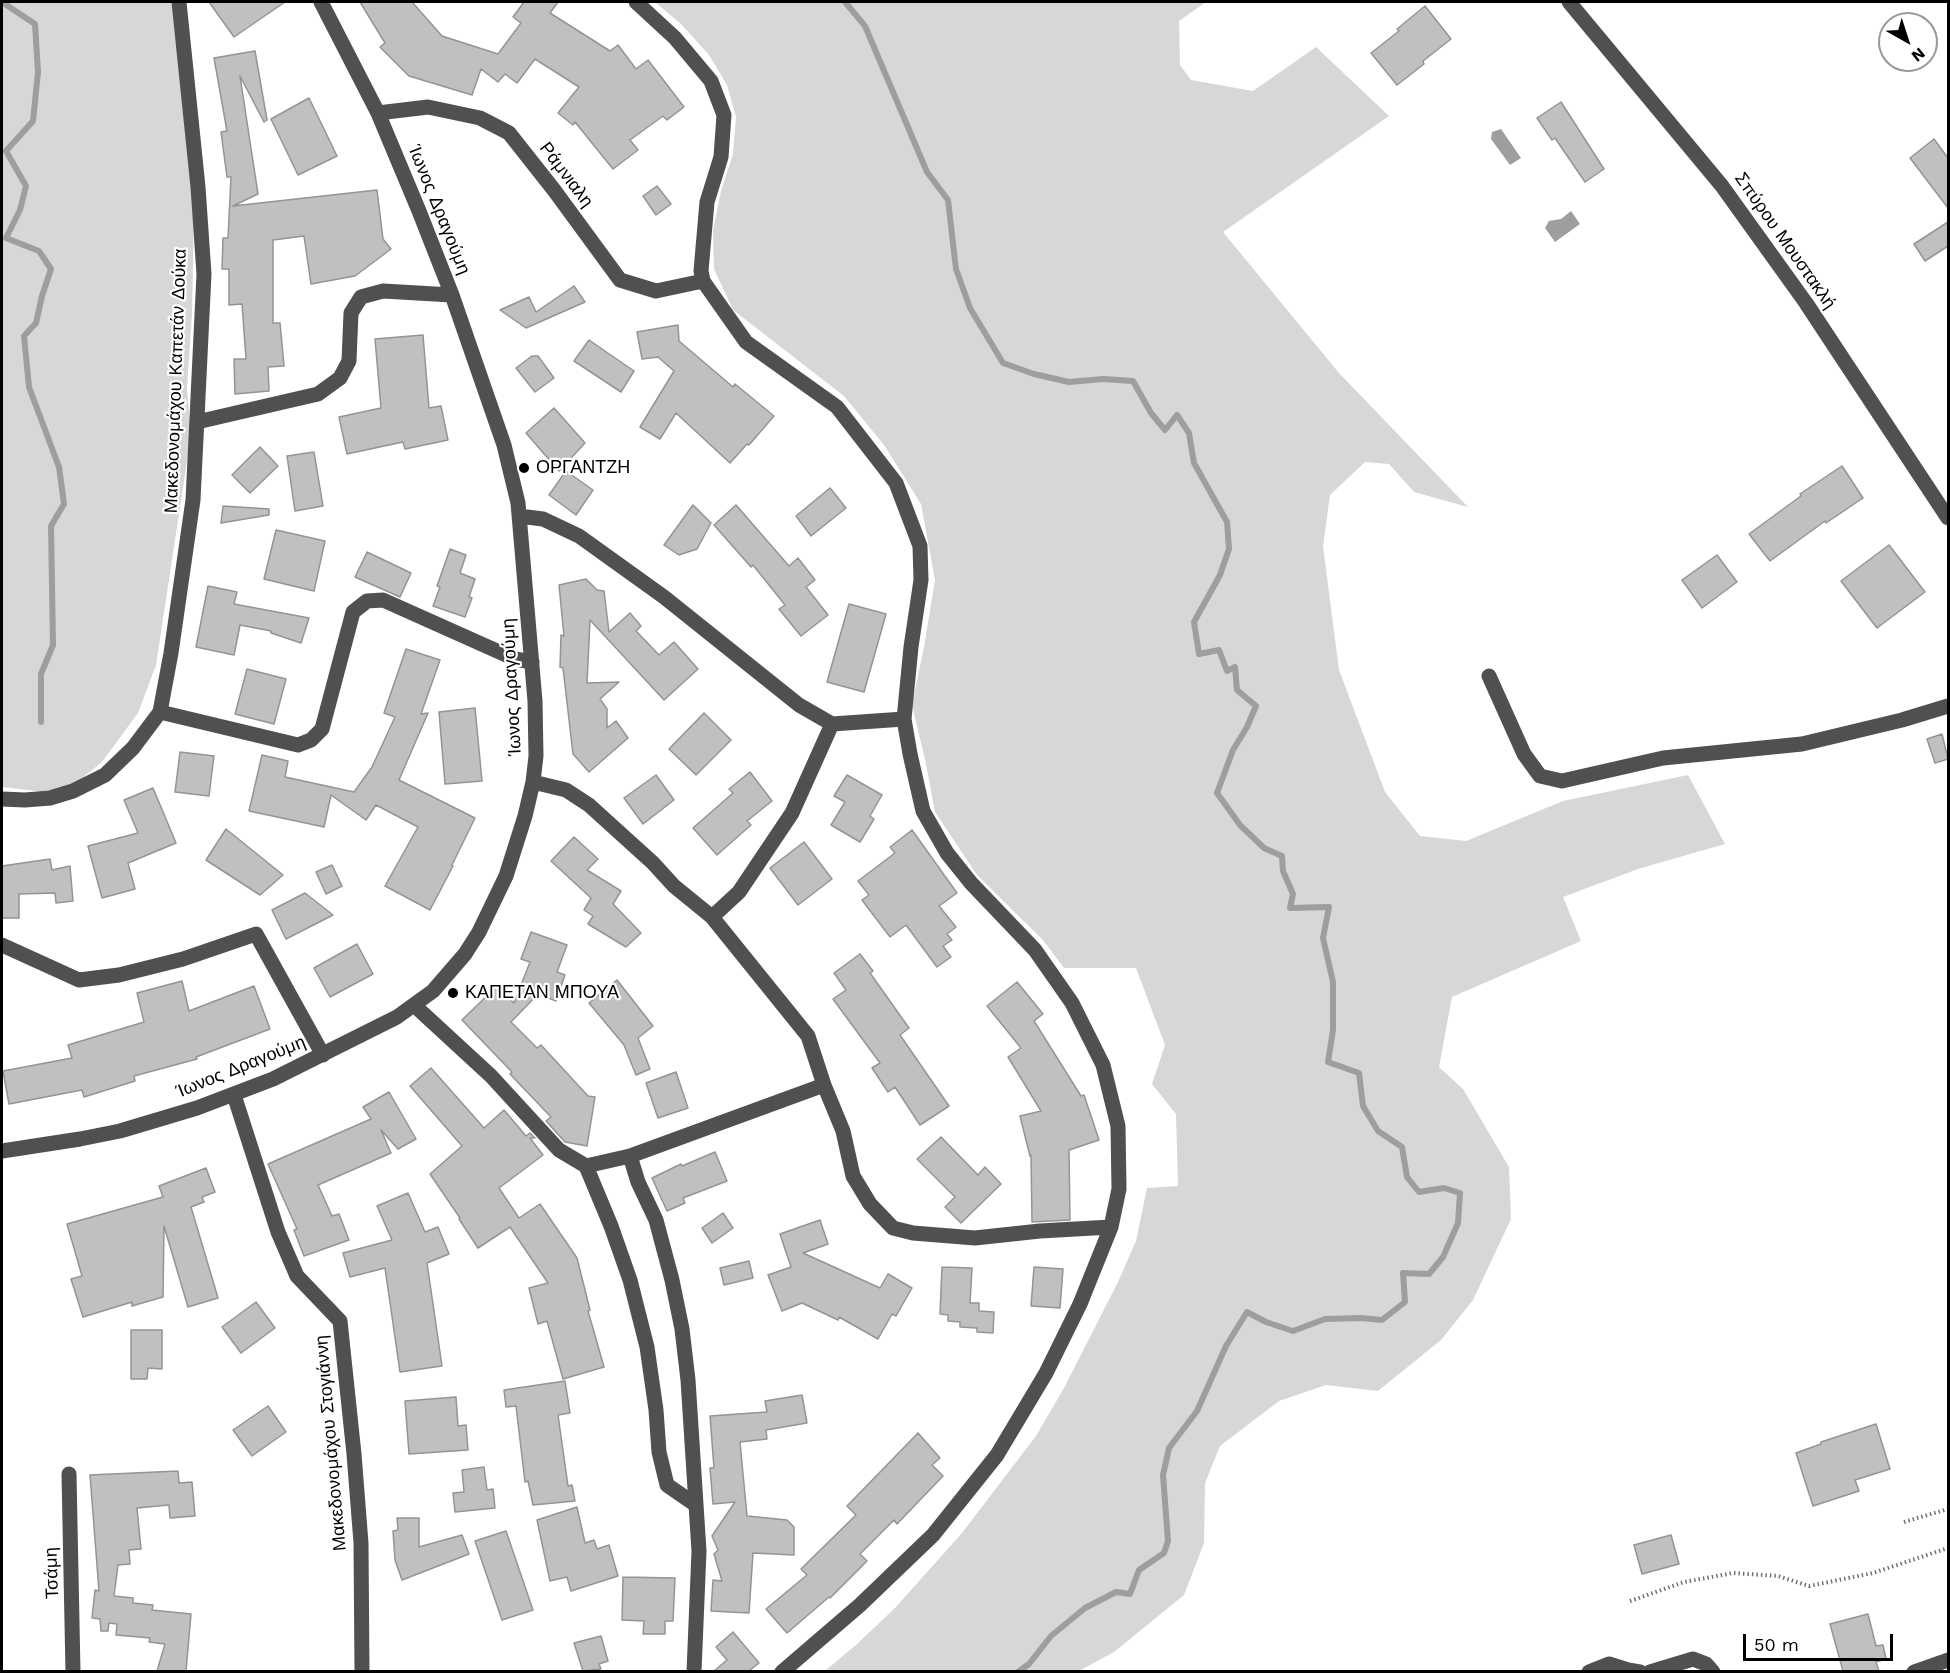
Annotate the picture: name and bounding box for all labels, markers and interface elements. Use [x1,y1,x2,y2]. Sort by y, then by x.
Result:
north arrow [1878,12,1938,72]
text: N [1908,44,1929,66]
street label: Ράμνιαλη [534,138,598,212]
street label: Ίωνος Δραγούμη [403,142,475,278]
street label: Σπύρου Μουστακλή [1730,169,1840,313]
street label: Μακεδονομάχου Καπετάν Δούκα [161,248,191,514]
place label: ΟΡΓΑΝΤΖΗ [536,457,630,479]
marker: ΟΡΓΑΝΤΖΗ [517,461,531,475]
street label: Ίωνος Δραγούμη [498,618,526,756]
place label: ΚΑΠΕΤΑΝ ΜΠΟΥΑ [465,982,619,1004]
marker: ΚΑΠΕΤΑΝ ΜΠΟΥΑ [446,986,460,1000]
street label: Ίωνος Δραγούμη [173,1031,309,1103]
street label: Μακεδονομάχου Στογιάννη [311,1334,351,1552]
street label: Τσάμη [40,1547,64,1599]
scale bar [1746,1622,1896,1660]
text: 50 m [1754,1634,1799,1655]

